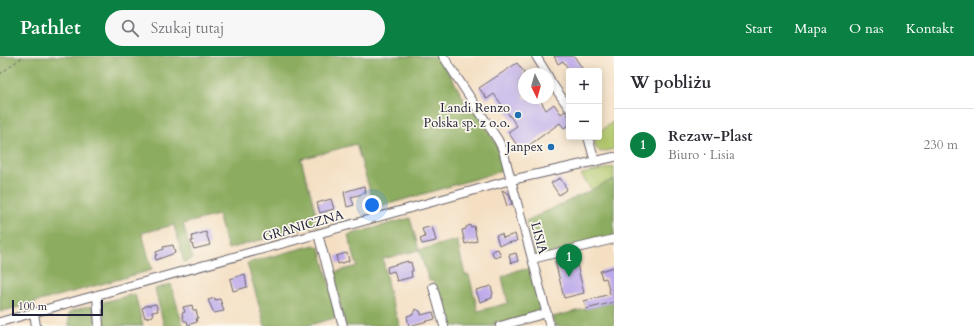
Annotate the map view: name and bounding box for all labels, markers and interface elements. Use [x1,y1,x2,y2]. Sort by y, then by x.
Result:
search box [105,10,385,46]
text: Pathlet [20,15,81,41]
icon: search [119,17,141,39]
text: Szukaj tutaj [151,18,224,38]
text: Start [745,19,772,38]
text: Mapa [794,19,827,38]
text: O nas [849,19,884,38]
text: Kontakt [906,19,954,38]
north arrow [518,68,554,104]
map controls [566,68,602,140]
button: + [566,68,602,104]
text: W pobliżu [630,71,711,94]
place label: Landi Renzo Polska sp. z o.o. [424,99,510,132]
button: − [566,104,602,140]
marker: Landi Renzo Polska sp. z o.o. [513,110,523,120]
text: Rezaw-Plast [668,126,753,146]
text: 1 [640,136,646,154]
text: 230 m [924,136,958,154]
place label: Janpex [504,138,544,156]
marker: Janpex [546,142,556,152]
text: Biuro · Lisia [668,146,735,164]
your location [362,195,382,215]
street label: GRANICZNA [260,206,346,246]
street label: LISIA [526,220,552,257]
pin: 1 [556,244,582,277]
scale bar [12,298,103,317]
text: 100 m [18,299,47,314]

